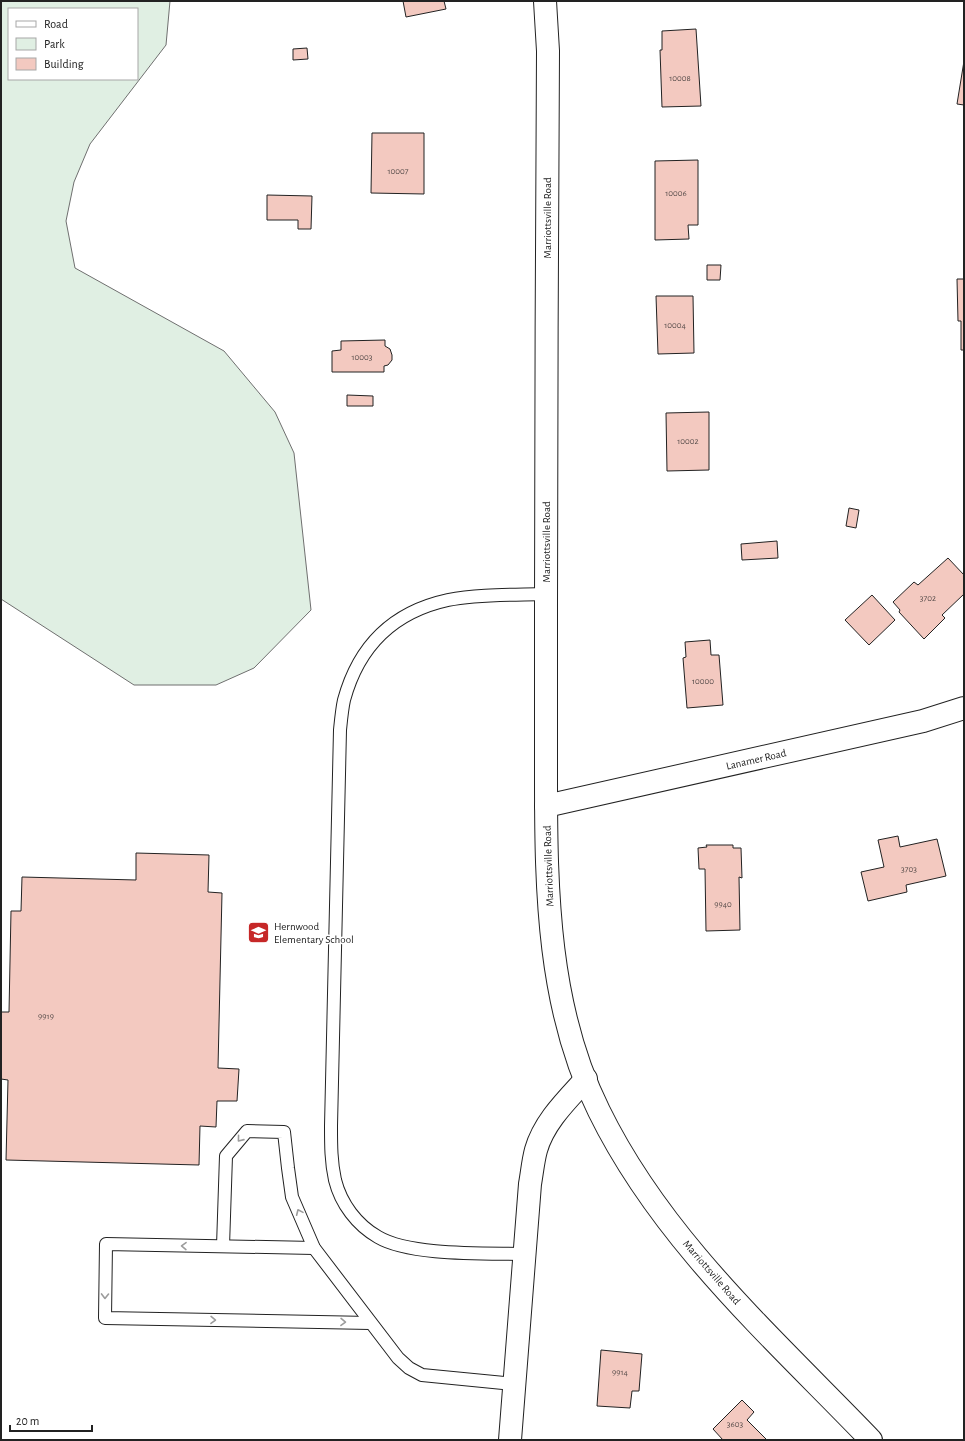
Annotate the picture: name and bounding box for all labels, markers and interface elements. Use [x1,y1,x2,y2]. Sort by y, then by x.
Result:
legend [8,8,138,80]
text: Road [44,18,68,30]
text: Park [44,38,65,50]
text: Building [44,58,84,70]
house number: 10008 [669,74,691,83]
house number: 10007 [387,167,409,176]
street label: Marriottsville Road [542,177,553,259]
house number: 10006 [665,189,687,198]
house number: 10004 [664,321,687,330]
house number: 10003 [351,353,373,362]
house number: 10002 [677,437,699,446]
street label: Marriottsville Road [541,501,552,583]
house number: 3702 [920,594,936,603]
house number: 10000 [692,677,714,686]
street label: Lanamer Road [725,747,788,772]
street label: Marriottsville Road [542,825,555,907]
house number: 3703 [901,865,917,874]
house number: 9940 [714,900,732,909]
school or university icon: Hernwood Elementary School [246,919,272,945]
place label: Hernwood Elementary School [274,921,354,945]
house number: 9919 [38,1012,54,1021]
one-way arrow [238,1134,245,1141]
one-way arrow [296,1209,304,1217]
street label: Marriottsville Road [681,1238,743,1307]
one-way arrow [181,1241,187,1250]
one-way arrow [101,1293,109,1299]
one-way arrow [210,1316,216,1324]
one-way arrow [340,1318,346,1327]
house number: 9914 [612,1368,629,1377]
scale bar [10,1407,92,1433]
text: 20 m [16,1415,39,1427]
house number: 3603 [727,1420,743,1429]

